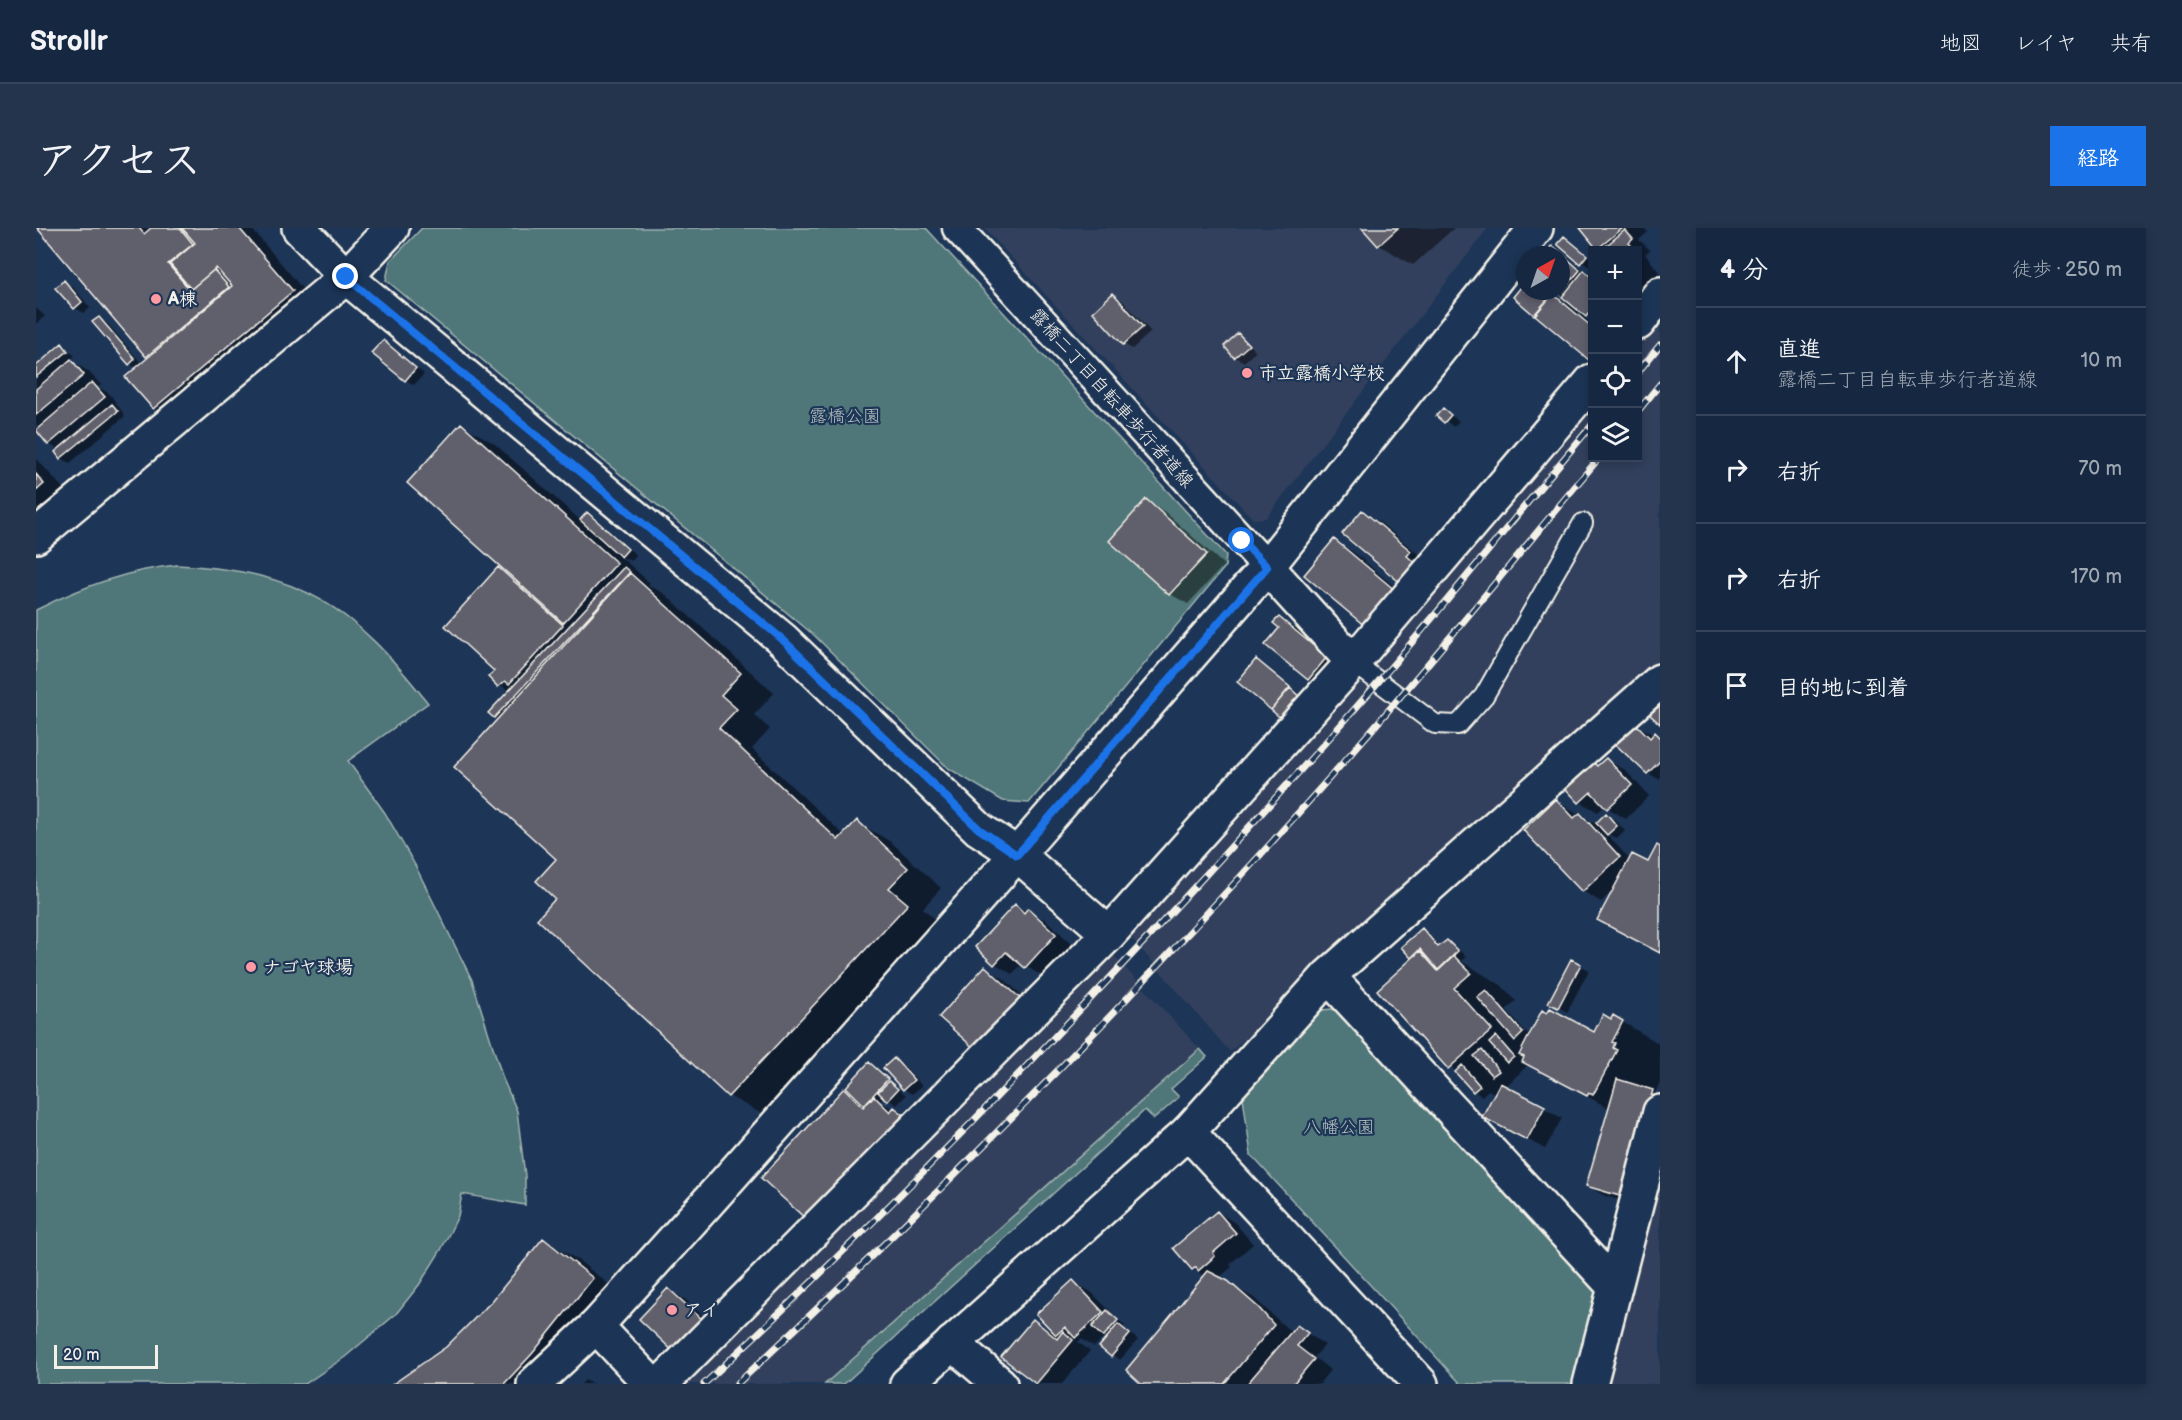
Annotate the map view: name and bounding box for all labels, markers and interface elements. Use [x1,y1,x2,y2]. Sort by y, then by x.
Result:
text: Strollr [30,25,108,58]
text: 地図 [1940,31,1982,56]
text: レイヤ [2015,31,2077,56]
text: 共有 [2110,31,2152,56]
button: 経路 [2050,126,2146,186]
text: アクセス [36,136,201,187]
north arrow [1516,246,1570,300]
map controls [1588,246,1642,462]
button: + [1588,246,1642,300]
text: 4 分 [1720,255,1768,286]
text: 徒歩 · 250 m [2012,258,2122,282]
route end [332,263,358,289]
place label: A棟 [167,289,197,310]
marker: A棟 [149,292,163,306]
button: − [1588,300,1642,354]
street label: 露橋二丁目自転車歩行者道線 [1026,304,1198,492]
text: 直進 [1777,336,1821,363]
icon: ahead [1720,345,1753,378]
text: 10 m [2081,349,2122,373]
button: locate [1588,354,1642,408]
place label: 市立露橋小学校 [1259,363,1385,384]
marker: 市立露橋小学校 [1240,366,1254,380]
text: 露橋二丁目自転車歩行者道線 [1777,368,2037,392]
park label: 露橋公園 [809,406,881,427]
button: layers [1588,408,1642,462]
icon: right [1720,453,1753,486]
text: 70 m [2078,457,2122,481]
text: 右折 [1777,459,1821,486]
route start [1228,527,1254,553]
icon: right [1720,561,1753,594]
text: 170 m [2071,565,2122,589]
text: 右折 [1777,567,1821,594]
icon: arrive [1720,669,1753,702]
text: 目的地に到着 [1777,675,1909,702]
place label: ナゴヤ球場 [263,957,353,978]
marker: ナゴヤ球場 [244,960,258,974]
park label: 八幡公園 [1303,1117,1375,1138]
place label: アイ [684,1300,719,1321]
marker: アイ [665,1303,679,1317]
scale bar [54,1342,158,1370]
text: 20 m [63,1346,99,1365]

